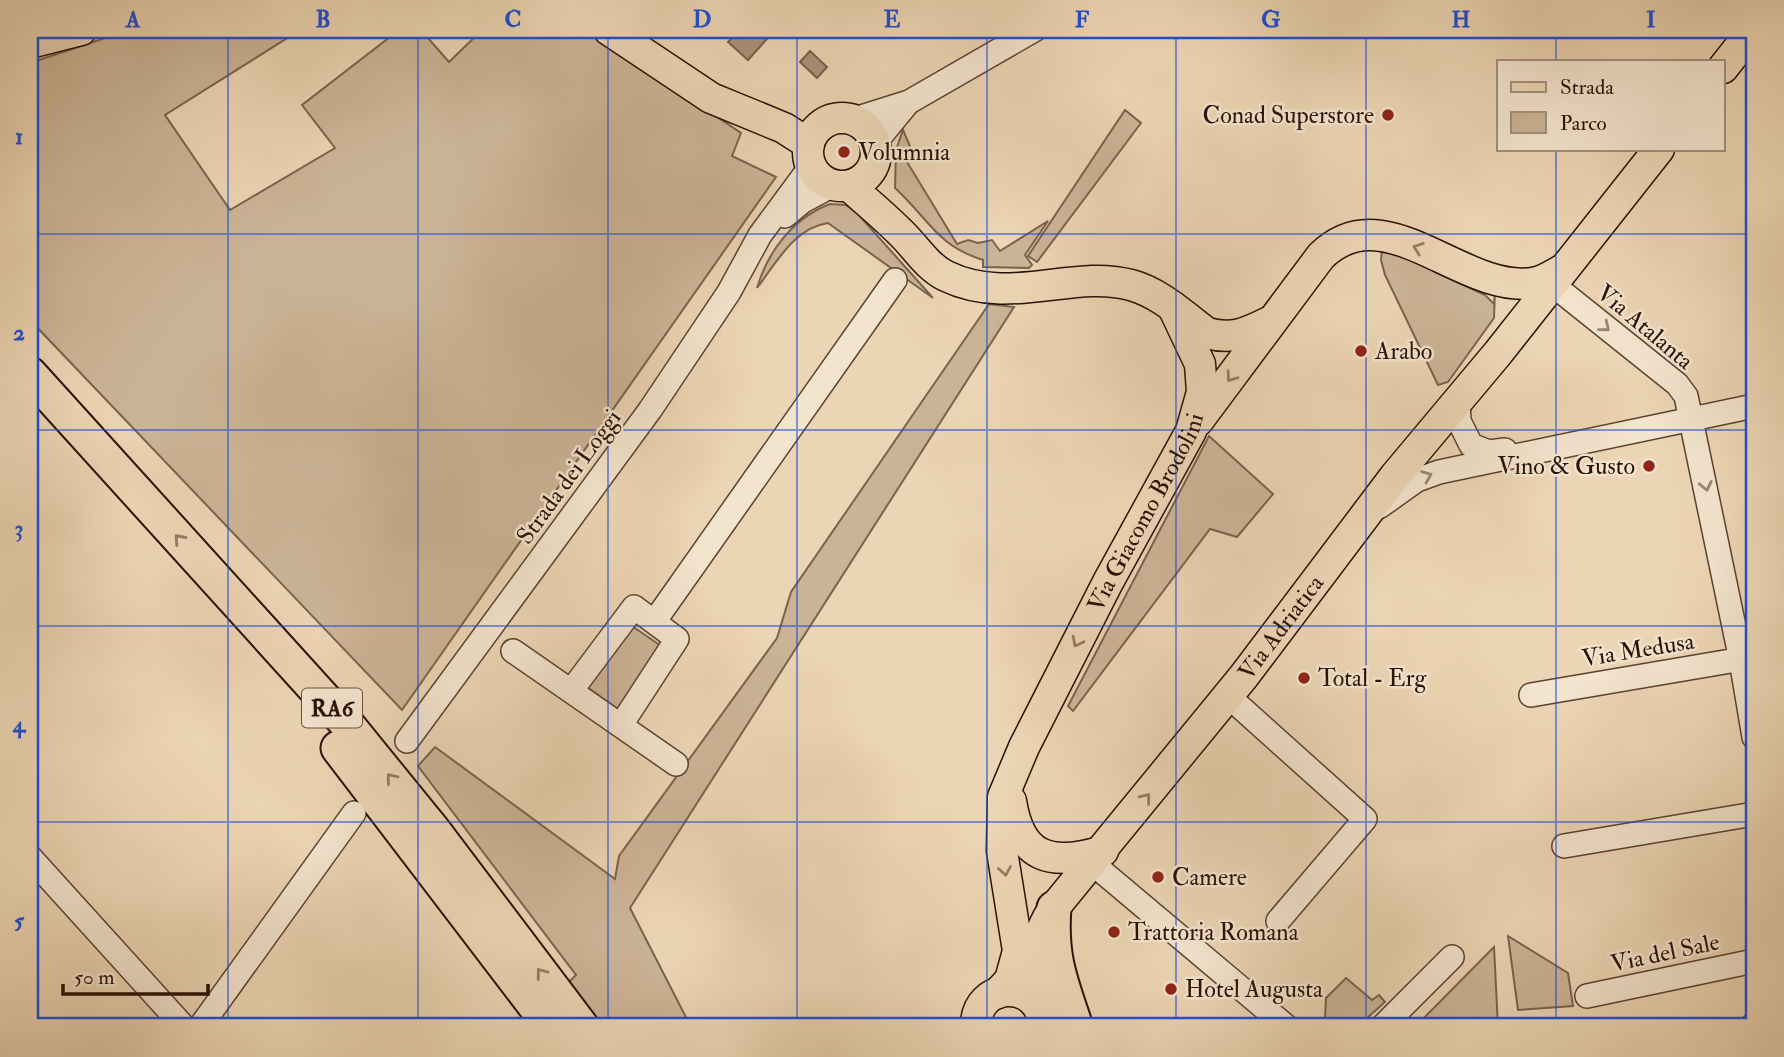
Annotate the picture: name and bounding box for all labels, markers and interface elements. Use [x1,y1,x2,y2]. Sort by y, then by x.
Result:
text: A [125,5,141,34]
text: B [315,5,331,34]
text: C [505,5,521,34]
text: D [693,5,711,34]
text: E [884,5,901,34]
text: F [1075,5,1090,34]
text: G [1261,5,1281,34]
text: H [1452,5,1471,34]
text: I [1646,5,1656,34]
legend [1497,60,1724,150]
text: Strada [1560,74,1614,101]
place label: Conad Superstore [1203,100,1374,131]
marker: Conad Superstore [1380,107,1396,123]
text: Parco [1560,110,1607,137]
text: 1 [15,122,23,151]
place label: Volumnia [858,137,951,168]
marker: Volumnia [836,144,852,160]
one-way arrow [1413,243,1425,257]
street label: Via Atalanta [1590,278,1701,377]
text: 2 [13,318,25,347]
one-way arrow [1598,318,1610,331]
place label: Arabo [1374,336,1432,367]
marker: Arabo [1353,343,1369,359]
one-way arrow [1227,369,1239,381]
street label: Strada dei Loggi [510,404,628,550]
street label: Via Giacomo Brodolini [1080,409,1211,617]
place label: Vino & Gusto [1498,451,1635,482]
marker: Vino & Gusto [1641,458,1657,474]
one-way arrow [1420,471,1432,485]
one-way arrow [1697,480,1712,492]
text: 3 [15,514,23,543]
one-way arrow [175,534,187,547]
street label: Via Adriatica [1231,568,1331,686]
street label: Via Medusa [1580,626,1698,674]
one-way arrow [1072,635,1086,647]
place label: Total - Erg [1318,663,1427,694]
marker: Total - Erg [1296,670,1312,686]
road number: RA6 [302,688,362,728]
text: 4 [12,710,27,739]
one-way arrow [387,773,399,786]
one-way arrow [1137,794,1150,806]
place label: Camere [1172,862,1247,893]
one-way arrow [997,865,1012,877]
marker: Camere [1150,869,1166,885]
text: 5 [14,906,25,935]
place label: Trattoria Romana [1128,917,1300,948]
marker: Trattoria Romana [1106,924,1122,940]
street label: Via del Sale [1608,926,1722,980]
scale bar [63,952,208,996]
text: 50 m [74,964,115,991]
one-way arrow [537,968,549,981]
place label: Hotel Augusta [1185,974,1324,1005]
marker: Hotel Augusta [1163,981,1179,997]

